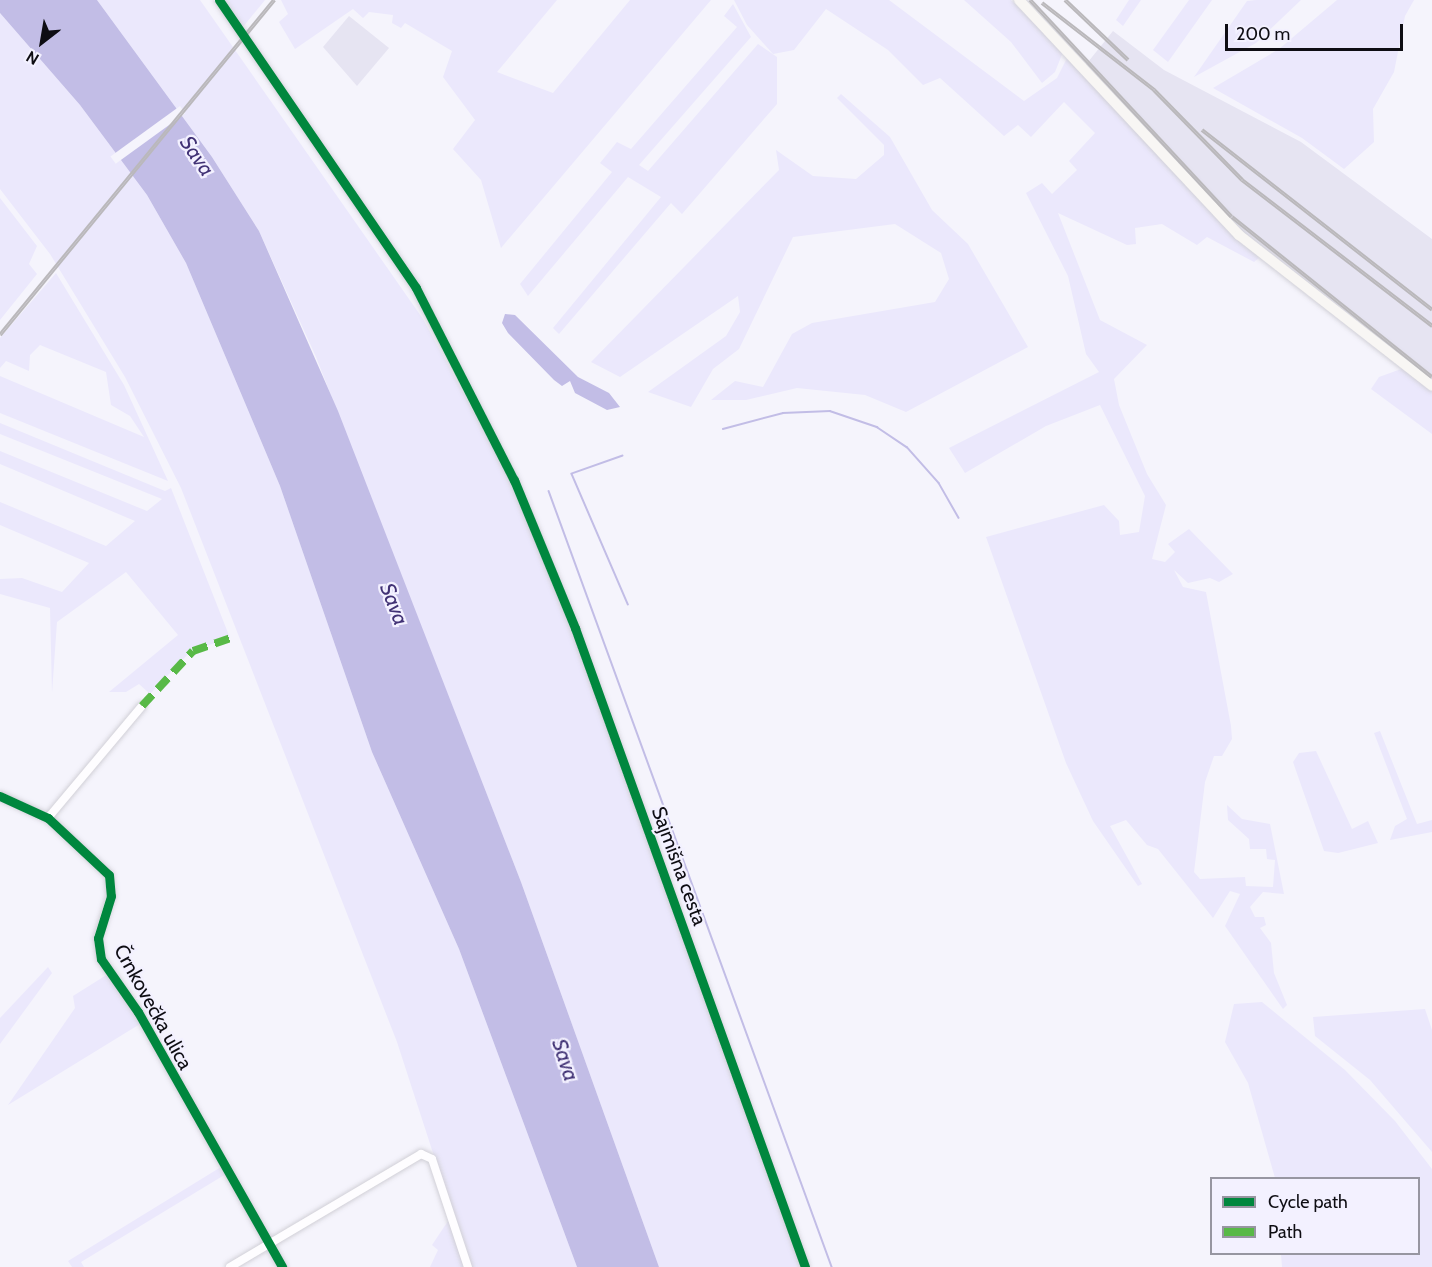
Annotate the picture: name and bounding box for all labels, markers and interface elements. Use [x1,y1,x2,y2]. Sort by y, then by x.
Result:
north arrow [12,12,72,72]
scale bar [1228,12,1406,50]
text: 200 m [1236,23,1290,45]
text: N [23,47,42,69]
water label: Sava [175,131,219,181]
water label: Sava [375,579,413,629]
street label: Sajmišna cesta [646,803,712,929]
street label: Črnkovečka ulica [109,940,197,1074]
water label: Sava [546,1036,584,1084]
legend [1210,1177,1420,1255]
text: Cycle path [1268,1191,1348,1213]
text: Path [1268,1221,1302,1243]

